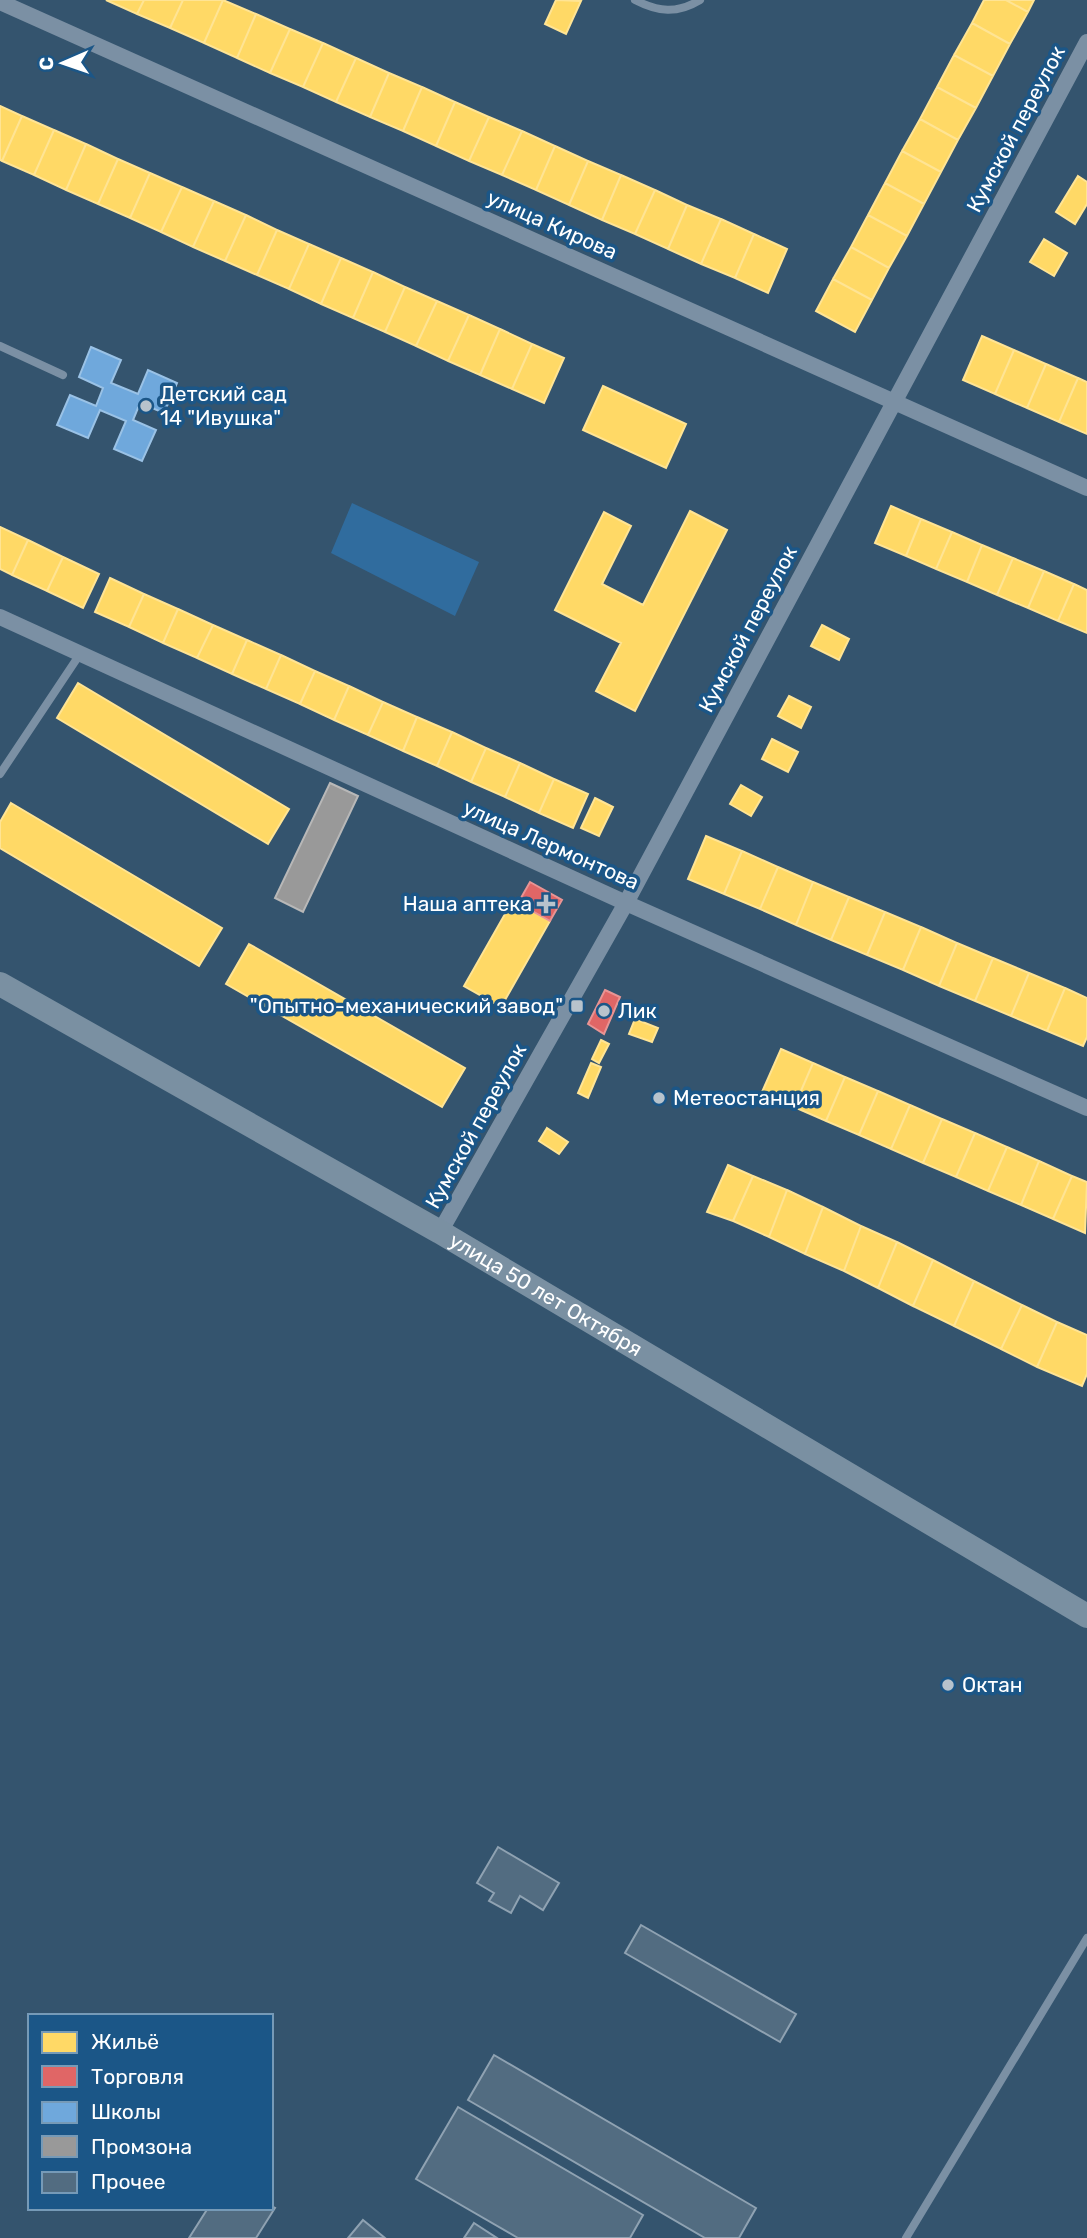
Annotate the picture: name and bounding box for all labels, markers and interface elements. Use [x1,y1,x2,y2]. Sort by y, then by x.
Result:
north arrow [28,28,98,98]
street label: Кумской переулок [961,41,1070,216]
text: С [35,57,58,71]
street label: улица Кирова [483,185,621,264]
place label: Детский сад 14 "Ивушка" [160,381,287,430]
marker: Детский сад 14 "Ивушка" [138,398,154,414]
street label: Кумской переулок [693,541,802,716]
street label: улица Лермонтова [459,794,643,895]
place label: Наша аптека [403,891,532,916]
marker: Наша аптека [538,896,554,912]
place label: "Опытно-механический завод" [250,993,563,1018]
marker: "Опытно-механический завод" [569,998,585,1014]
place label: Лик [618,998,657,1023]
marker: Лик [596,1003,612,1019]
street label: Кумской переулок [420,1039,531,1213]
place label: Метеостанция [673,1085,820,1110]
marker: Метеостанция [651,1090,667,1106]
street label: улица 50 лет Октября [445,1227,647,1361]
place label: Октан [962,1672,1023,1697]
marker: Октан [940,1677,956,1693]
legend [28,2014,273,2210]
text: Жильё [91,2029,159,2054]
text: Торговля [91,2064,184,2089]
text: Школы [91,2099,161,2124]
text: Промзона [91,2134,192,2159]
text: Прочее [91,2169,166,2194]

